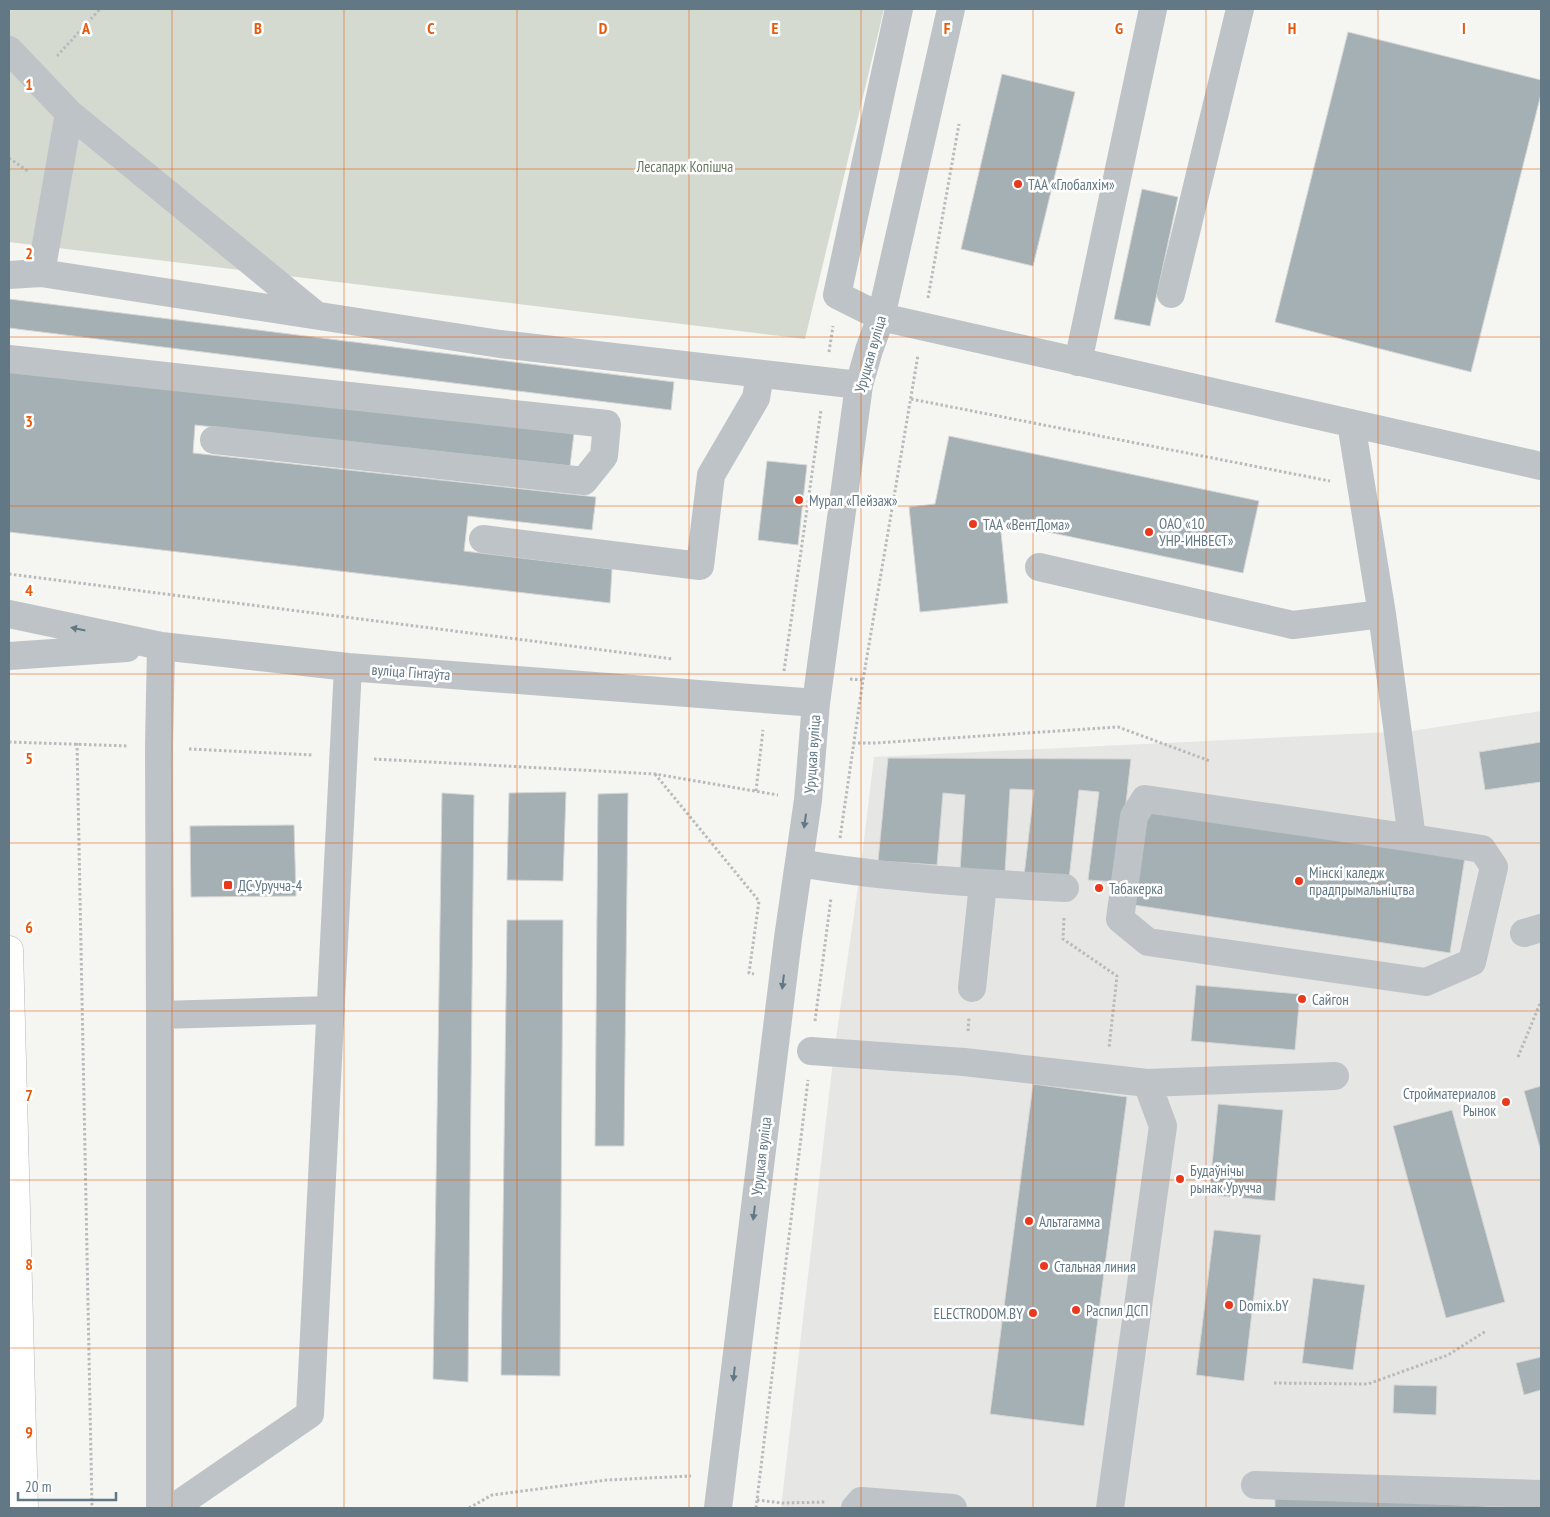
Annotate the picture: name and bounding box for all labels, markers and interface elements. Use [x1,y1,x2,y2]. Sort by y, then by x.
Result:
text: A [81,18,91,38]
text: B [254,18,262,38]
text: C [427,18,435,38]
text: D [599,18,608,38]
text: E [772,18,779,38]
text: F [944,18,951,38]
text: G [1115,18,1123,38]
text: H [1288,18,1296,38]
text: I [1462,18,1466,38]
text: 1 [25,74,33,94]
park label: Лесапарк Копішча [636,157,733,176]
place label: ТАА «Глобалхім» [1028,175,1115,194]
marker: ТАА «Глобалхім» [1012,178,1024,190]
text: 2 [25,243,33,263]
street label: Уруцкая вуліца [850,313,890,395]
text: 3 [25,411,33,431]
place label: Мурал «Пейзаж» [809,491,898,510]
marker: Мурал «Пейзаж» [793,494,805,506]
place label: ОАО «10 УНР-ИНВЕСТ» [1159,514,1234,550]
place label: ТАА «ВентДома» [983,515,1070,534]
marker: ТАА «ВентДома» [967,518,979,530]
marker: ОАО «10 УНР-ИНВЕСТ» [1143,526,1155,538]
text: 4 [25,580,33,600]
one-way arrow [70,624,86,632]
street label: вуліца Гінтаўта [371,660,451,684]
street label: Уруцкая вуліца [800,714,824,794]
text: 5 [25,748,33,768]
one-way arrow [801,814,809,830]
place label: Мінскі каледж прадпрымальніцтва [1309,863,1414,899]
marker: Мінскі каледж прадпрымальніцтва [1293,875,1305,887]
place label: ДС Уручча-4 [238,876,302,895]
marker: ДС Уручча-4 [222,879,234,891]
place label: Табакерка [1109,879,1163,898]
marker: Табакерка [1093,882,1105,894]
text: 6 [25,917,33,937]
one-way arrow [779,975,787,991]
place label: Сайгон [1312,990,1349,1009]
marker: Сайгон [1296,993,1308,1005]
place label: Стройматериалов Рынок [1403,1084,1496,1120]
text: 7 [25,1085,33,1105]
marker: Стройматериалов Рынок [1500,1096,1512,1108]
street label: Уруцкая вуліца [747,1116,775,1196]
place label: Будаўнічы рынак Уручча [1190,1161,1262,1197]
marker: Будаўнічы рынак Уручча [1174,1173,1186,1185]
one-way arrow [750,1205,758,1221]
place label: Альтагамма [1039,1212,1100,1231]
marker: Альтагамма [1023,1215,1035,1227]
text: 8 [25,1254,33,1274]
place label: Стальная линия [1054,1257,1136,1276]
marker: Стальная линия [1038,1260,1050,1272]
place label: Domix.bY [1239,1296,1289,1315]
marker: Domix.bY [1223,1299,1235,1311]
place label: Распил ДСП [1086,1301,1148,1320]
place label: ELECTRODOM.BY [933,1304,1023,1323]
marker: Распил ДСП [1070,1304,1082,1316]
marker: ELECTRODOM.BY [1027,1307,1039,1319]
one-way arrow [730,1367,738,1383]
text: 9 [25,1422,33,1442]
scale bar [18,1470,115,1502]
text: 20 m [25,1477,51,1496]

